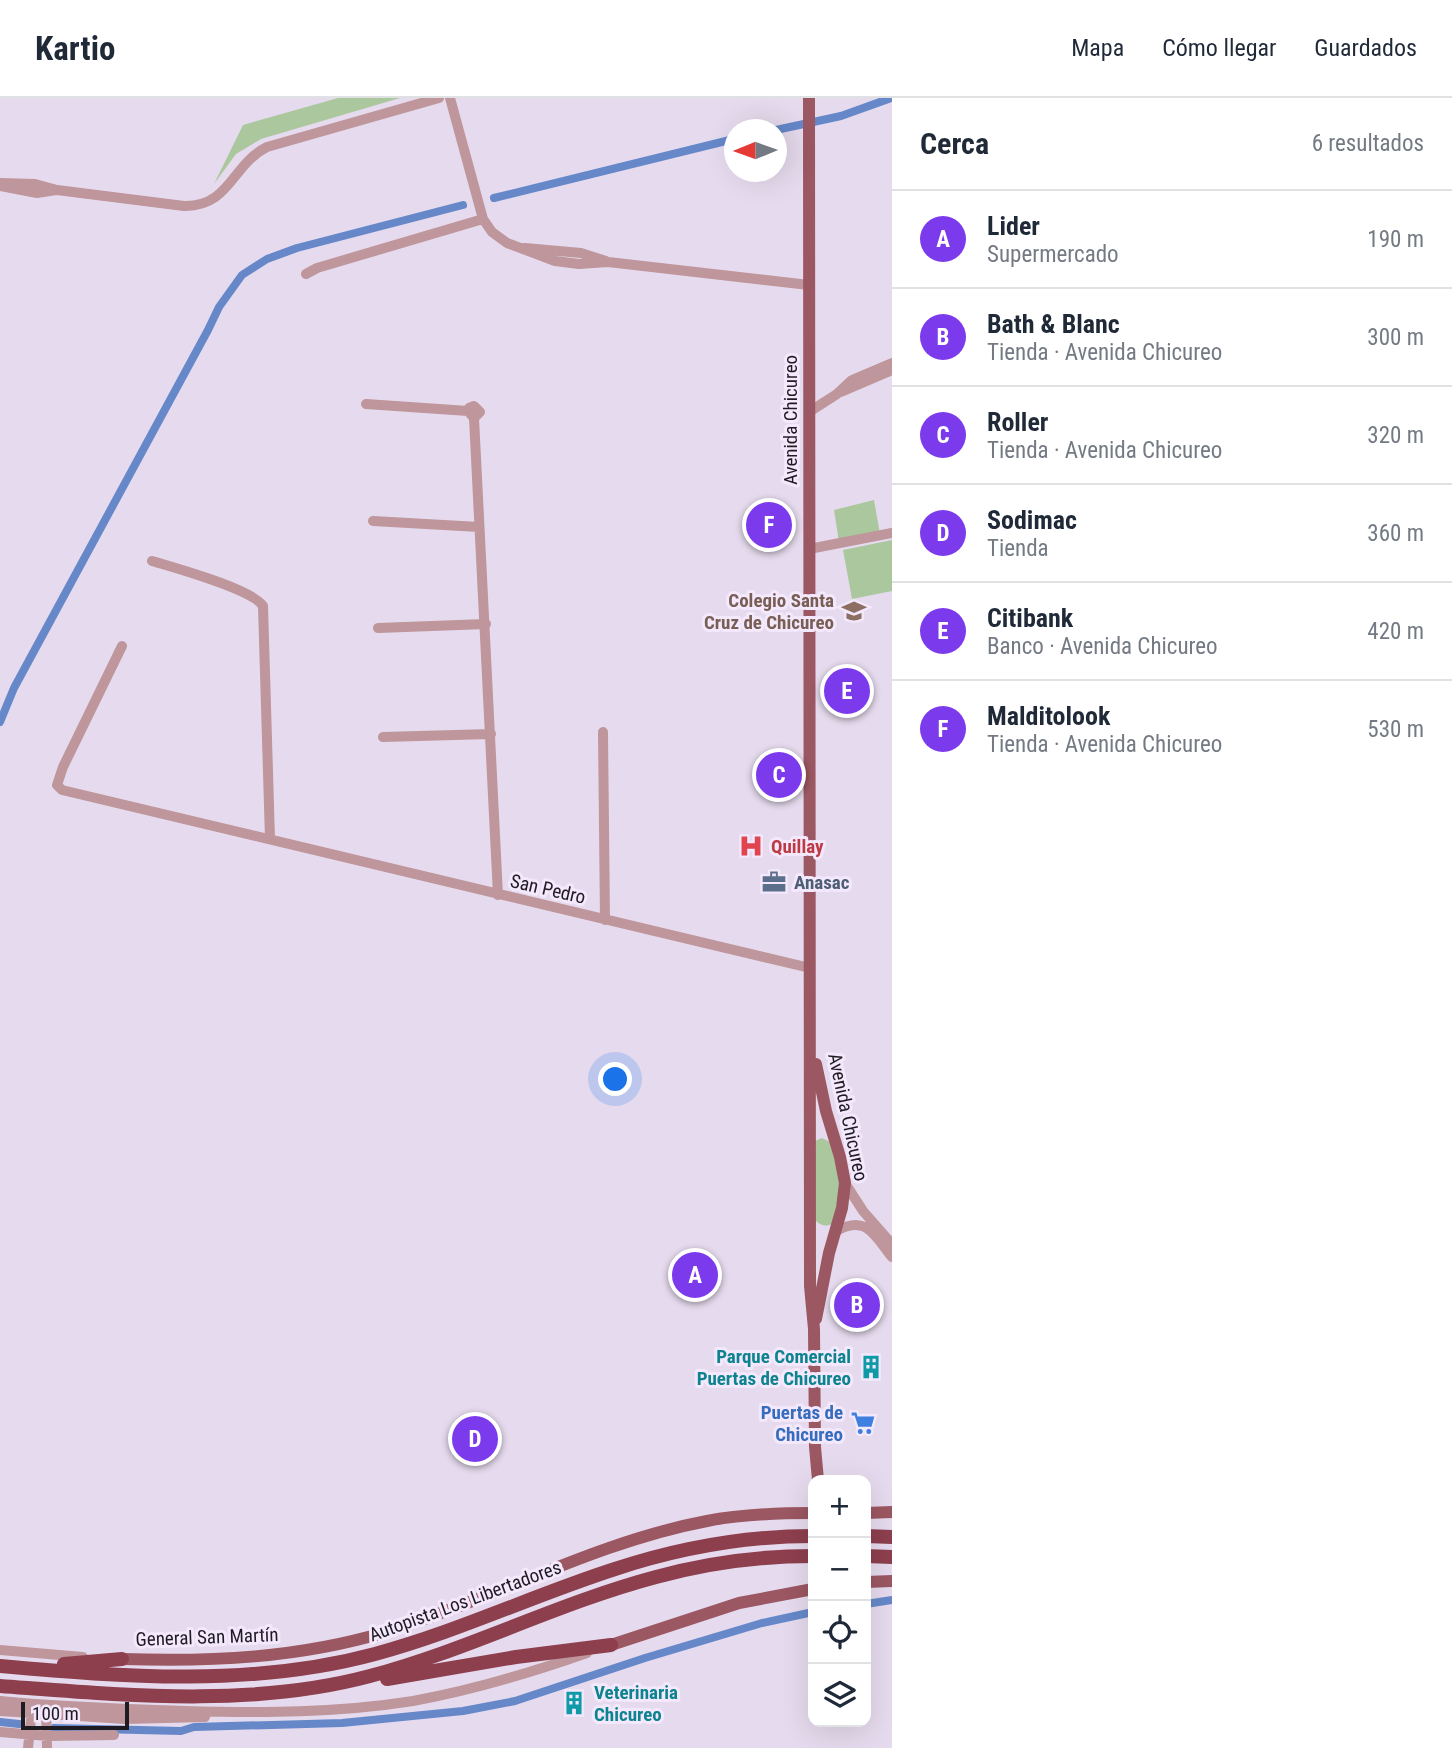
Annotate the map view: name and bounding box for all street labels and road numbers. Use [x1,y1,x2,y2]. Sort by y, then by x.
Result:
street label: Avenida Chicureo [779,355,802,485]
street label: San Pedro [508,869,588,909]
street label: Avenida Chicureo [823,1051,873,1183]
street label: Autopista Los Libertadores [366,1555,564,1647]
street label: General San Martín [135,1623,279,1651]

